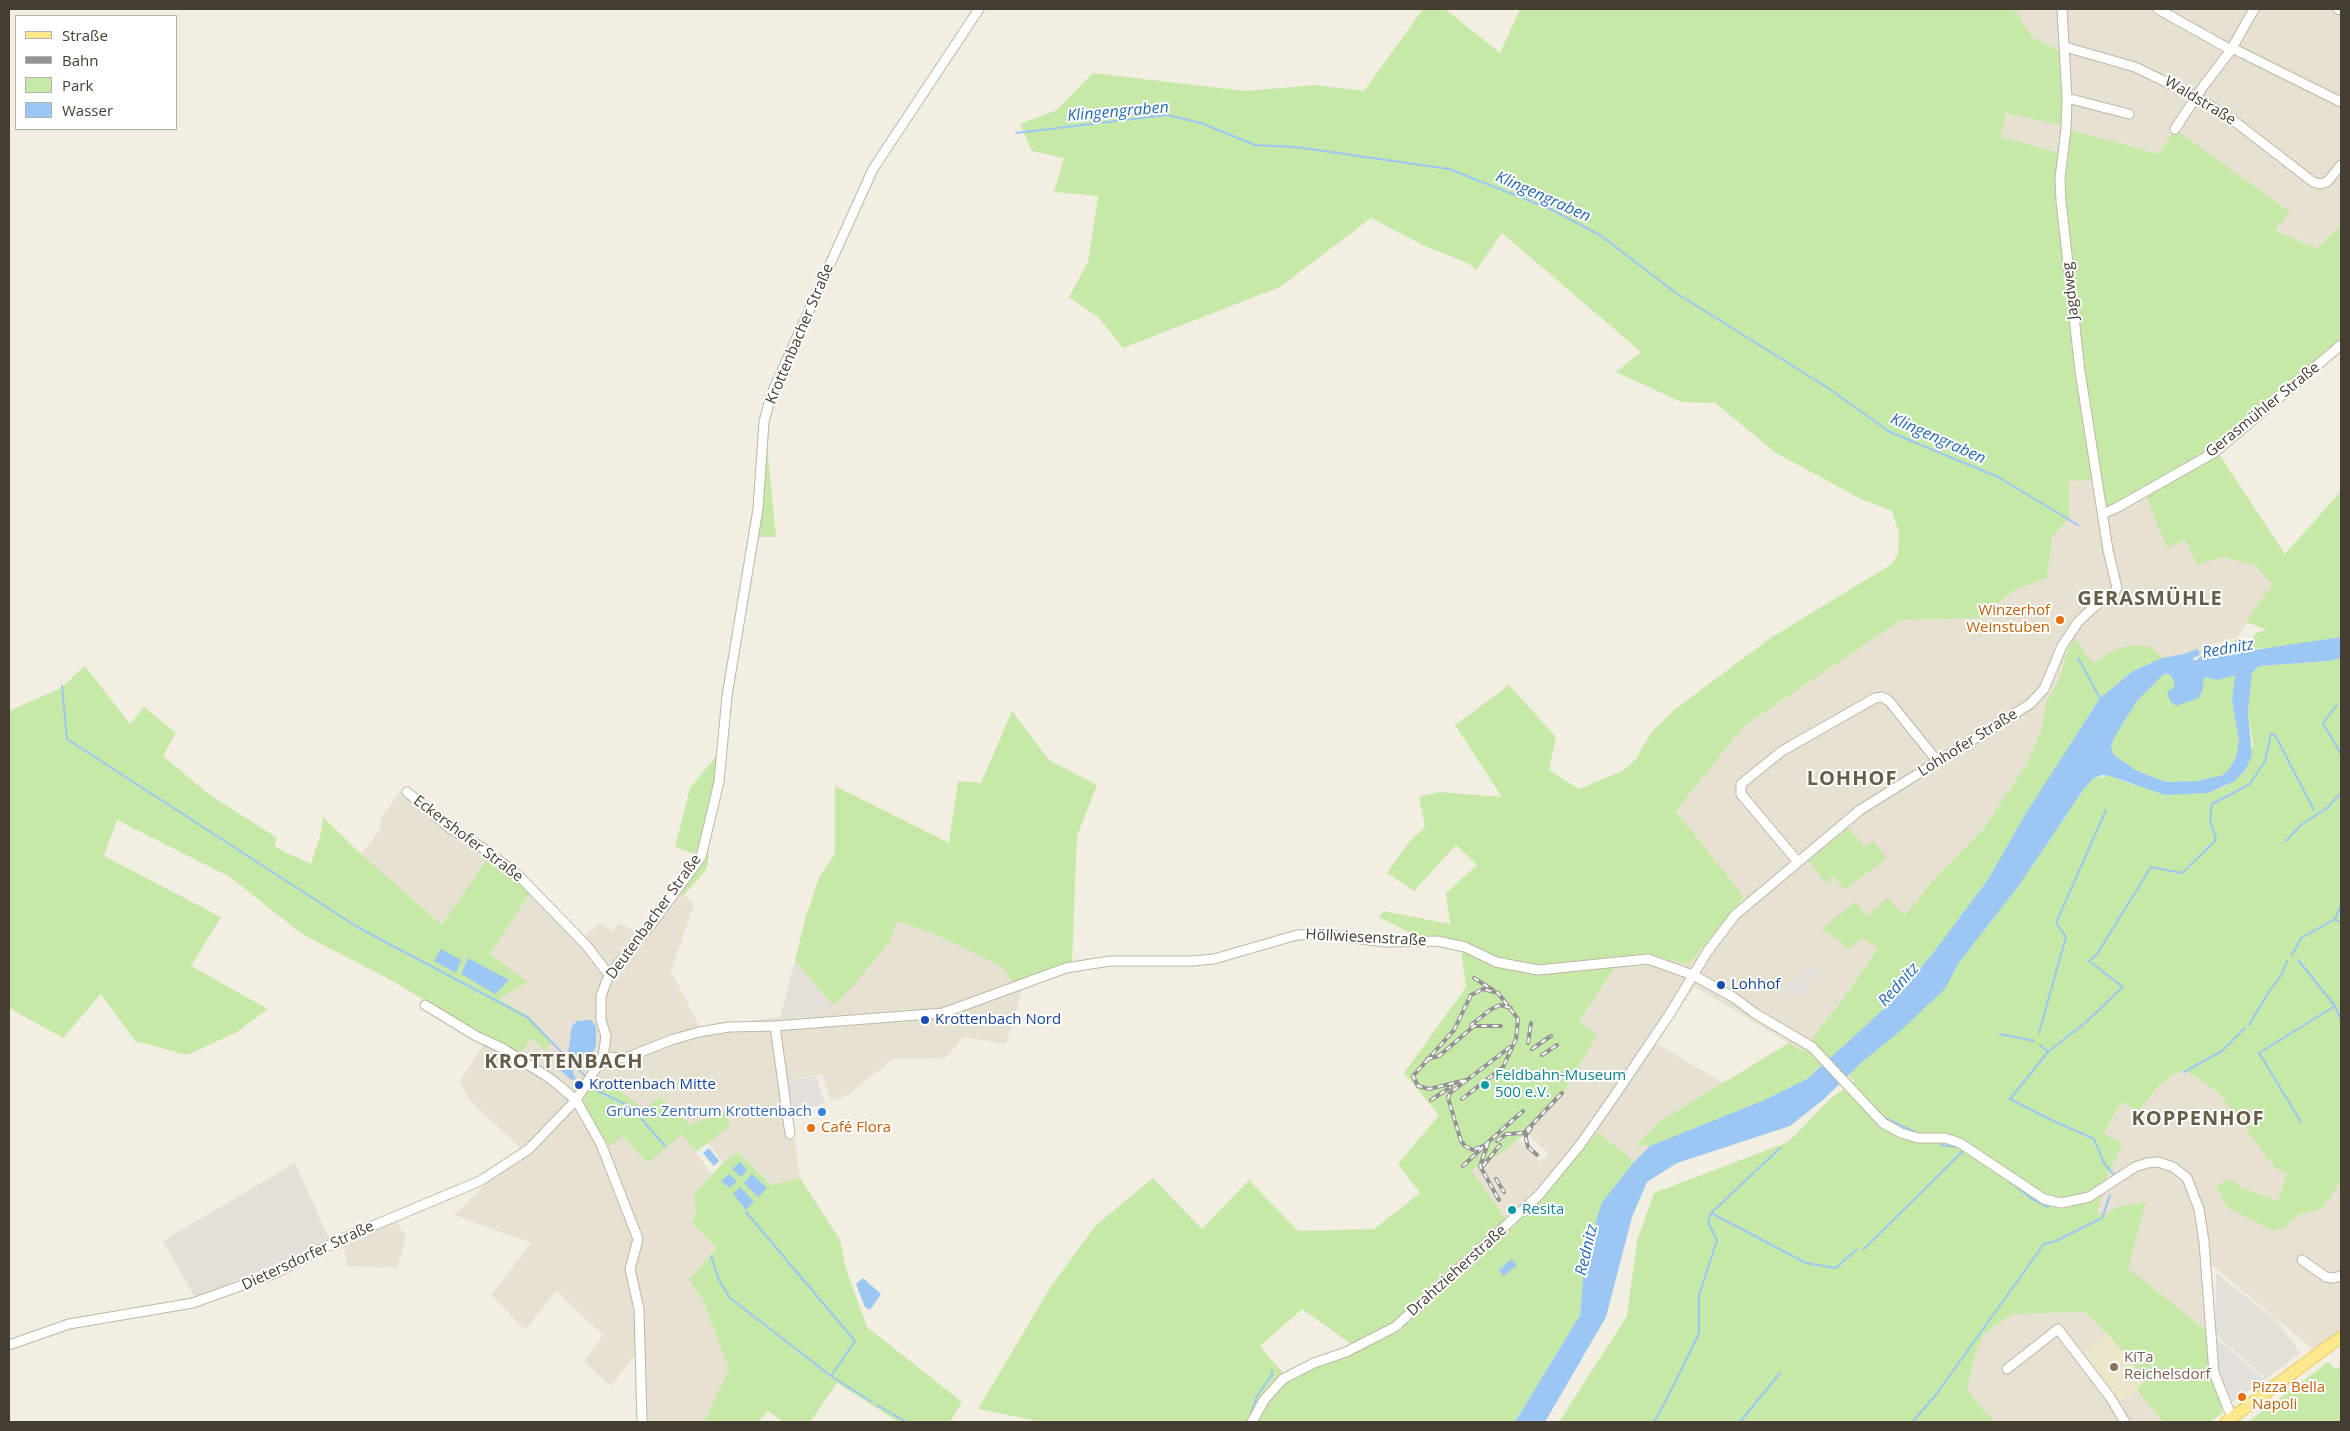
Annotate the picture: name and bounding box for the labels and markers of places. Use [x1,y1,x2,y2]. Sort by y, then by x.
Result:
place label: Winzerhof Weinstuben [1966,602,2050,637]
marker: Winzerhof Weinstuben [2054,614,2066,626]
place label: Lohhof [1731,976,1780,994]
marker: Lohhof [1715,979,1727,991]
place label: Krottenbach Nord [935,1011,1061,1029]
marker: Krottenbach Nord [919,1014,931,1026]
place label: Feldbahn-Museum 500 e.V. [1495,1067,1626,1102]
place label: Krottenbach Mitte [589,1076,716,1094]
marker: Krottenbach Mitte [573,1079,585,1091]
marker: Feldbahn-Museum 500 e.V. [1479,1079,1491,1091]
place label: Grünes Zentrum Krottenbach [606,1103,812,1121]
marker: Grünes Zentrum Krottenbach [816,1106,828,1118]
place label: Café Flora [821,1119,891,1137]
marker: Café Flora [805,1122,817,1134]
place label: Resita [1522,1201,1564,1219]
marker: Resita [1506,1204,1518,1216]
place label: KiTa Reichelsdorf [2124,1349,2211,1384]
marker: KiTa Reichelsdorf [2108,1361,2120,1373]
place label: Pizza Bella Napoli [2252,1379,2325,1414]
marker: Pizza Bella Napoli [2236,1391,2248,1403]

